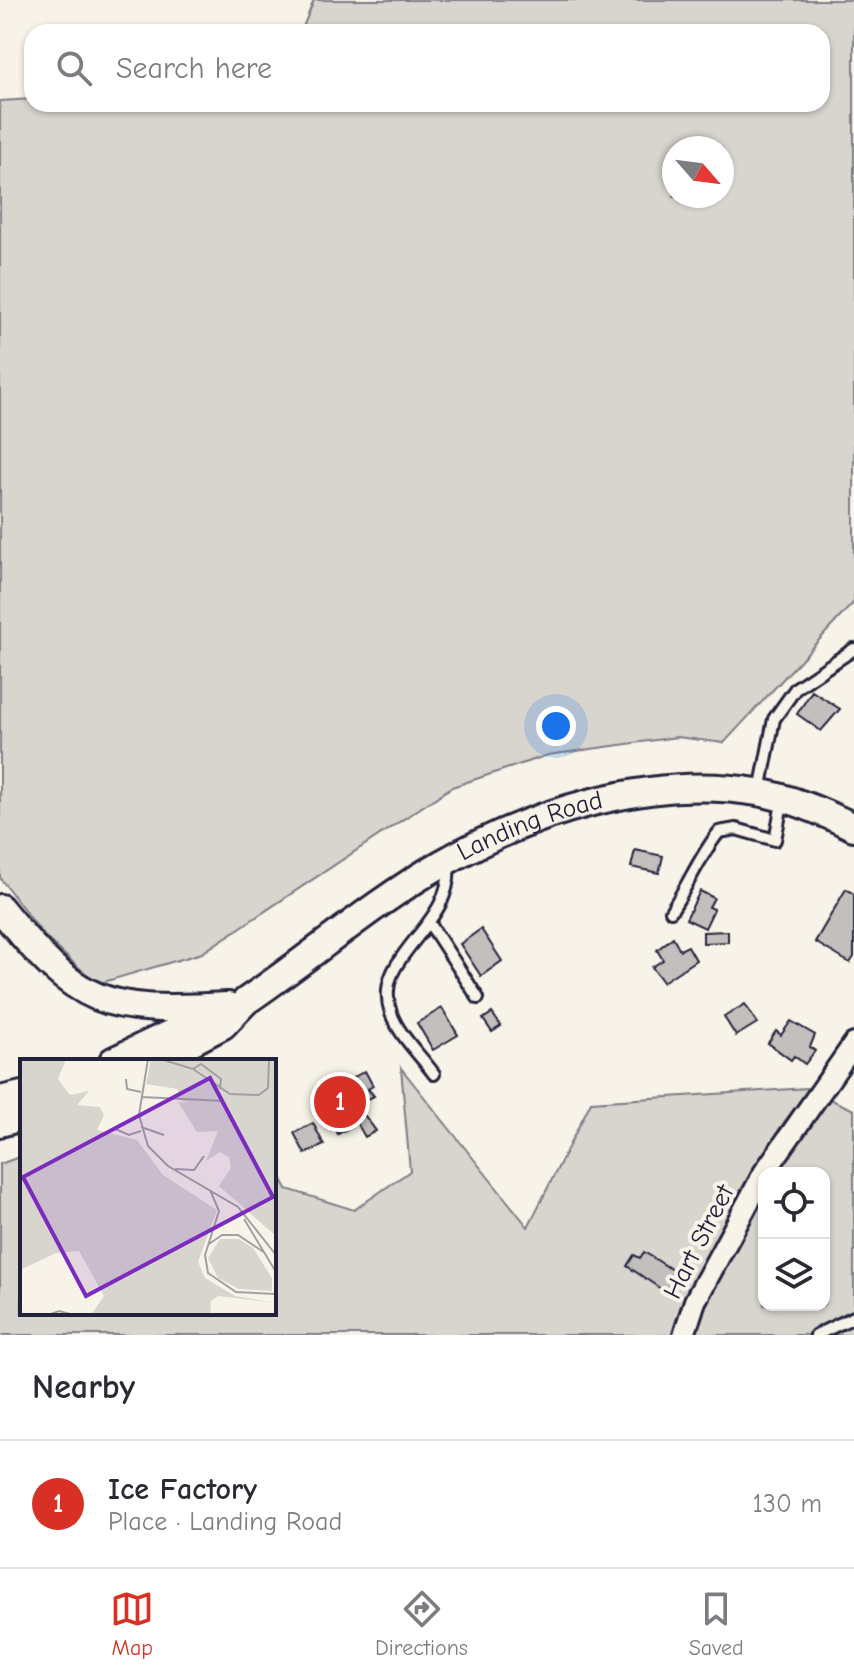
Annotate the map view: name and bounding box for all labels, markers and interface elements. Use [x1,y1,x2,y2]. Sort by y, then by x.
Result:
search box [24,24,830,112]
icon: search [52,46,96,90]
text: Search here [116,51,272,86]
north arrow [662,136,734,208]
your location [536,706,576,746]
street label: Landing Road [452,785,606,867]
inset map [20,1059,276,1315]
pin: 1 [314,1072,366,1132]
map controls [758,1167,830,1311]
button: locate [758,1167,830,1239]
street label: Hart Street [658,1179,741,1304]
button: layers [758,1239,830,1311]
text: Nearby [32,1367,135,1407]
text: Ice Factory [108,1472,257,1507]
text: 1 [53,1489,63,1519]
text: 130 m [753,1489,822,1519]
text: Place · Landing Road [108,1507,342,1537]
tab: Map [110,1587,154,1661]
tab: Directions [375,1587,468,1661]
tab: Saved [689,1587,744,1661]

